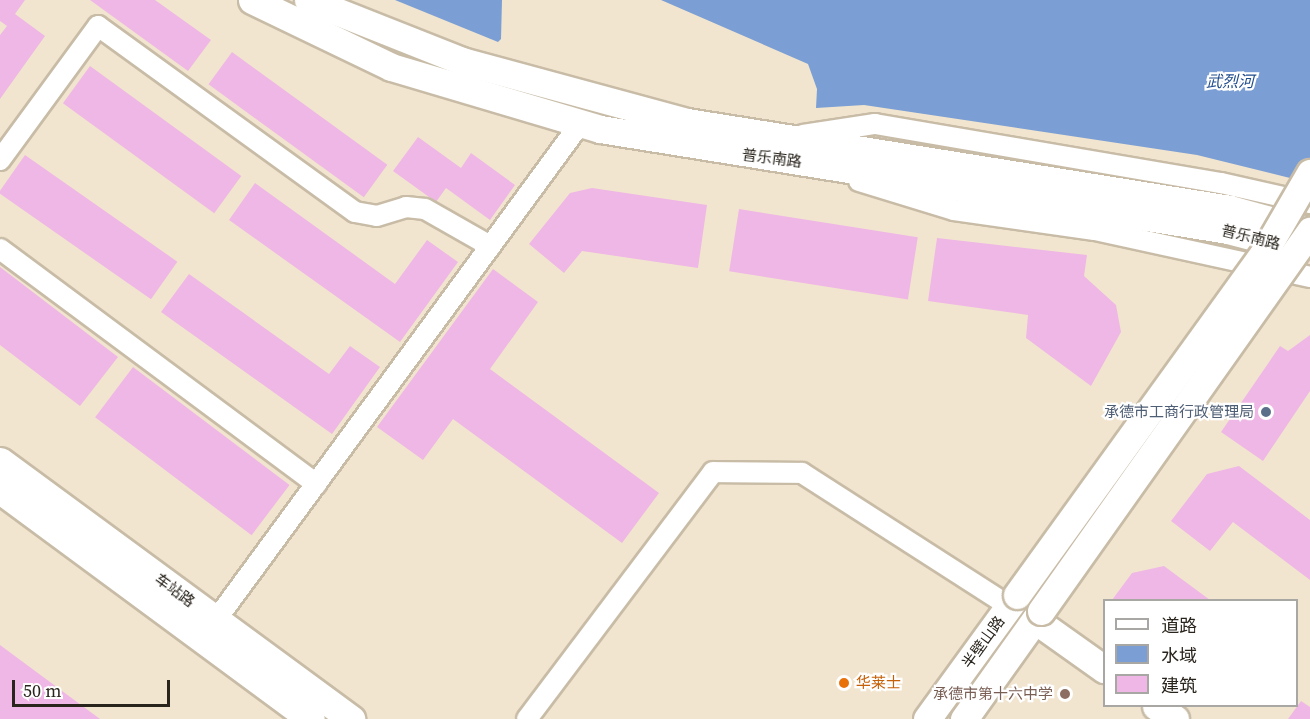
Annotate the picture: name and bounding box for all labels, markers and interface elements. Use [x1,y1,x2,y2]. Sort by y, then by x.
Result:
water label: 武烈河 [1206,71,1254,91]
street label: 普乐南路 [741,145,803,171]
street label: 普乐南路 [1220,221,1282,253]
place label: 承德市工商行政管理局 [1104,403,1254,421]
marker: 承德市工商行政管理局 [1259,405,1273,419]
street label: 车站路 [152,569,198,611]
legend [1103,599,1298,707]
street label: 半壁山路 [958,612,1008,672]
text: 道路 [1161,613,1197,638]
text: 水域 [1161,643,1197,668]
scale bar [15,668,172,706]
text: 建筑 [1161,673,1197,698]
place label: 华莱士 [856,674,901,692]
marker: 华莱士 [837,676,851,690]
text: 50 m [23,678,61,703]
place label: 承德市第十六中学 [933,685,1053,703]
marker: 承德市第十六中学 [1058,687,1072,701]

